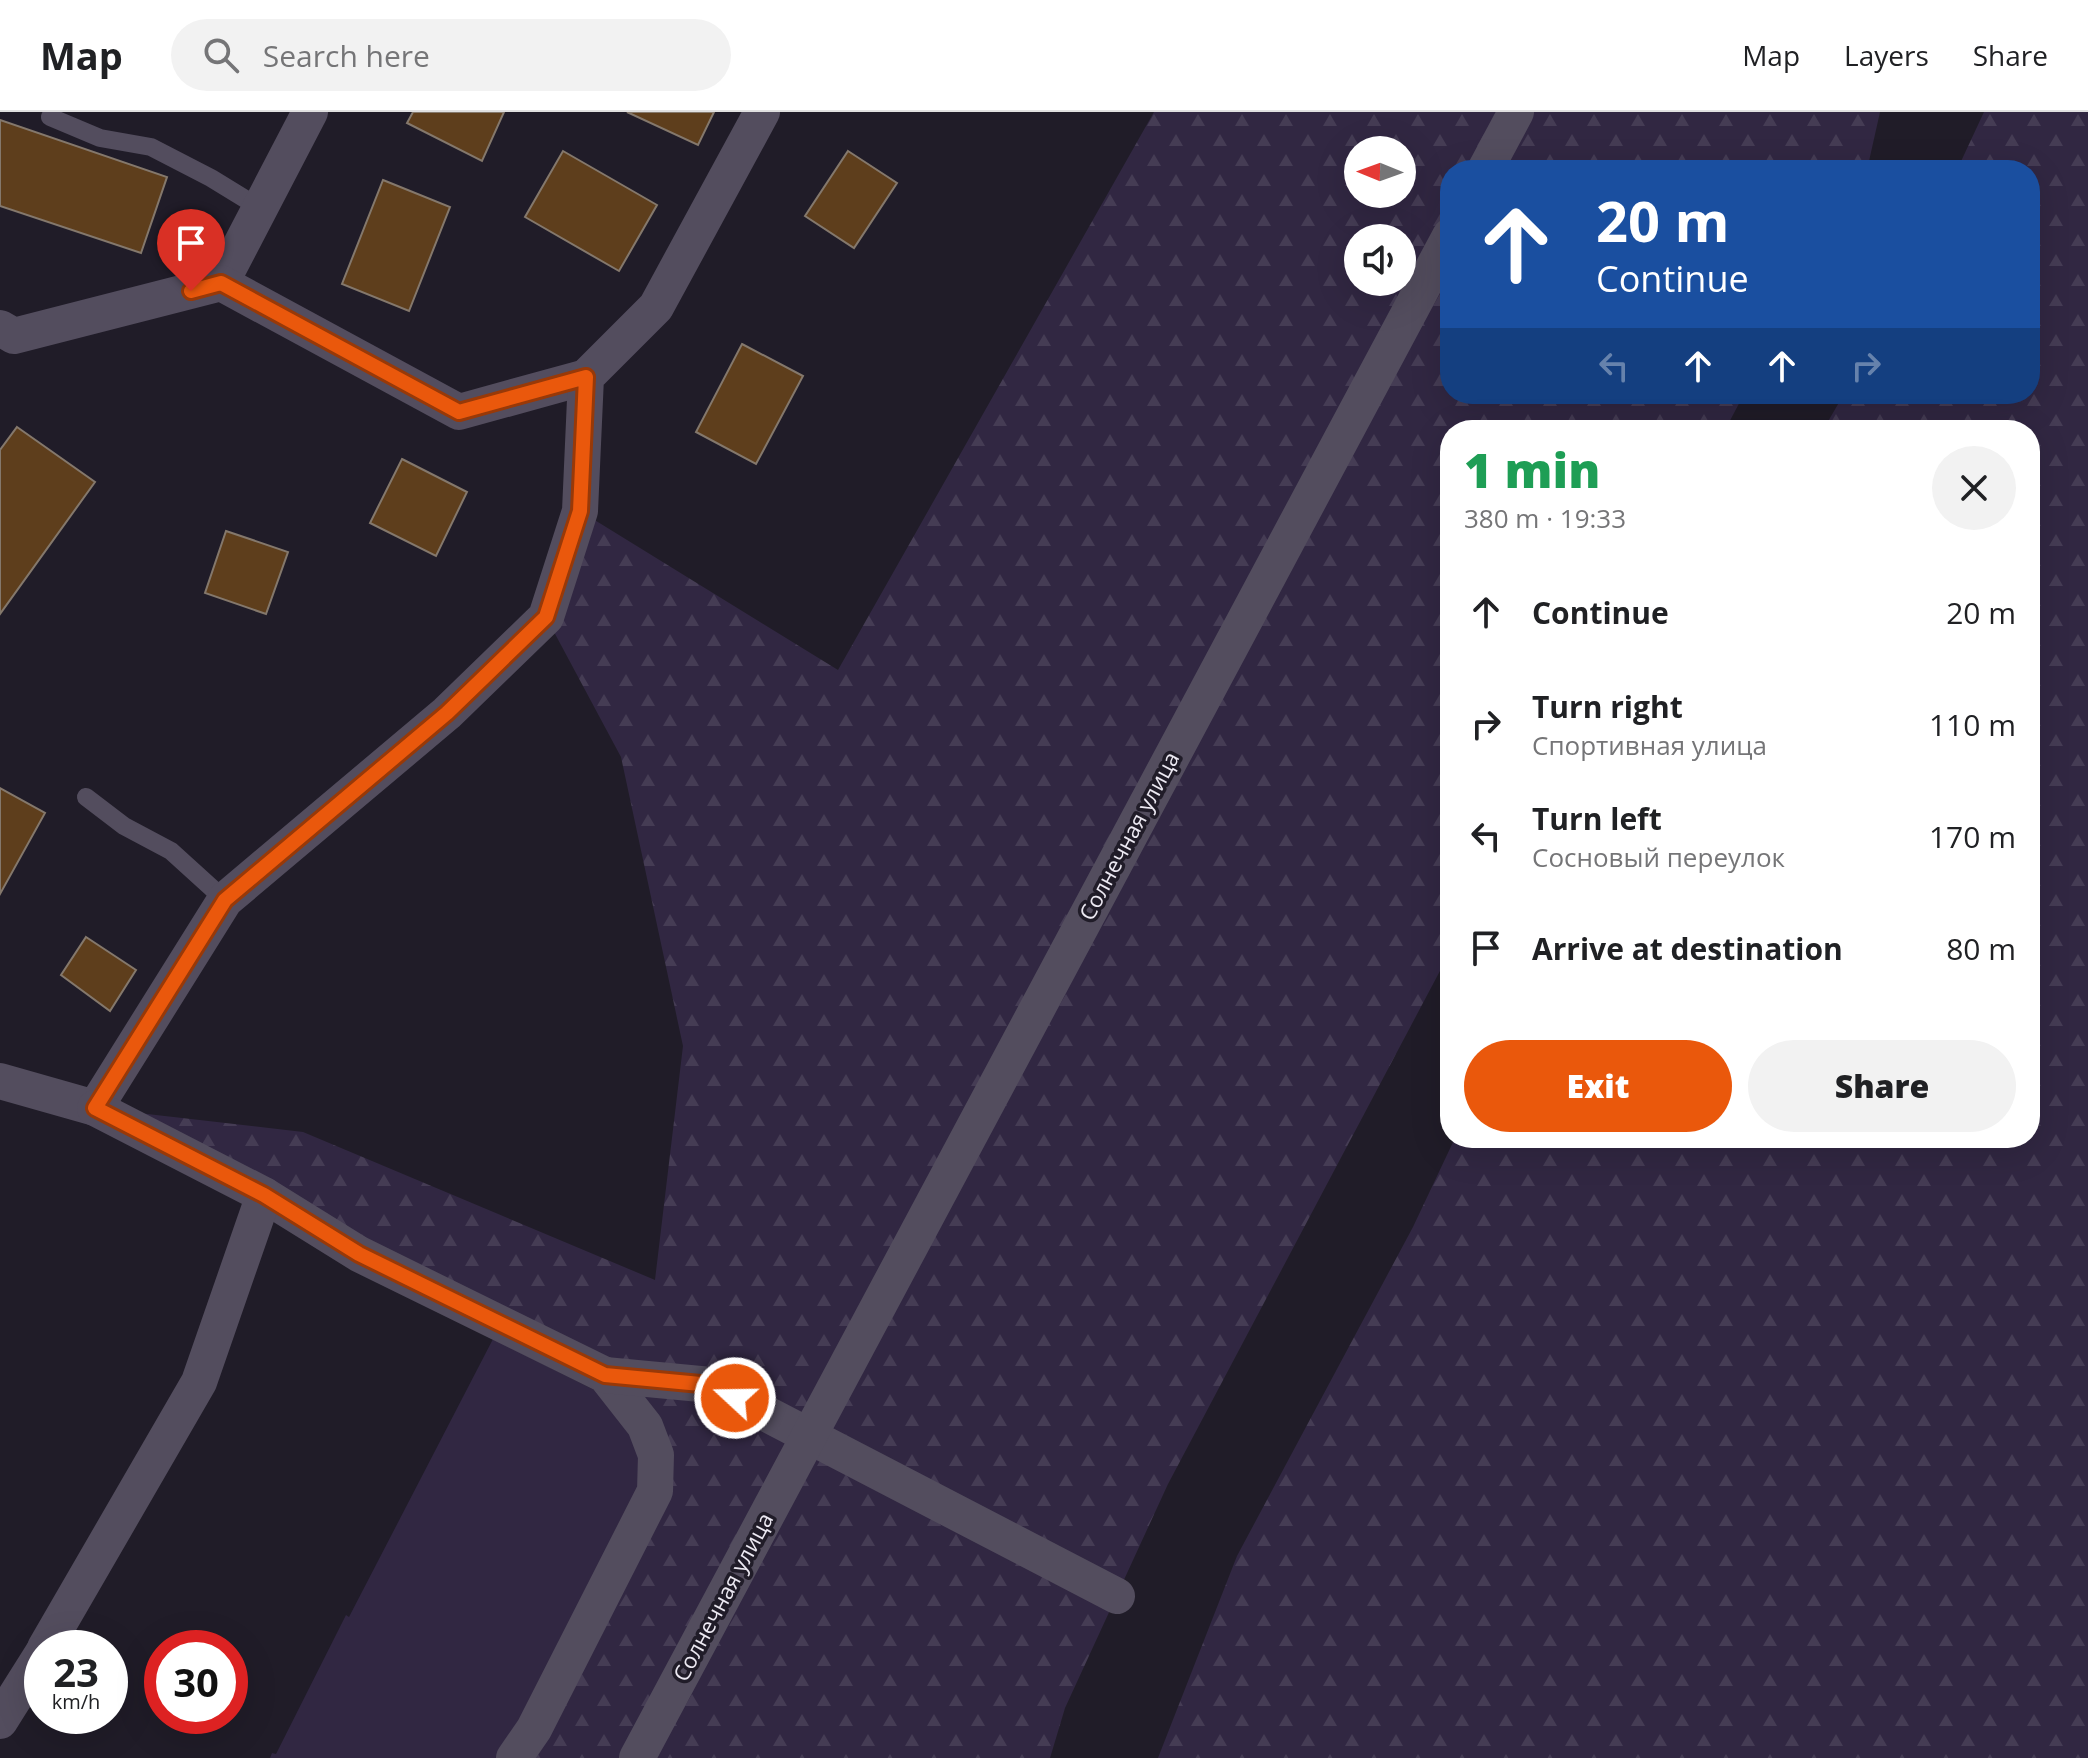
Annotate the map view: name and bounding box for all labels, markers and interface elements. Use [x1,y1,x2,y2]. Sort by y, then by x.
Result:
search box [171,19,731,91]
text: Map [40,29,123,81]
icon: search [199,33,243,77]
text: Search here [263,35,430,76]
text: Map [1742,36,1800,74]
text: Layers [1844,36,1929,74]
text: Share [1973,36,2048,74]
north arrow [1344,136,1416,208]
map controls [1344,136,1416,296]
text: 20 m [1596,182,1730,258]
icon: ahead [1464,192,1568,296]
pin [157,209,225,291]
icon: arrive [169,221,213,265]
button: sound [1344,224,1416,296]
text: Continue [1596,254,1749,303]
icon: left [1592,344,1636,388]
icon: ahead [1676,344,1720,388]
icon: ahead [1760,344,1804,388]
icon: right [1844,344,1888,388]
text: 1 min [1464,437,1600,502]
button: close [1932,446,2016,530]
text: 380 m · 19:33 [1464,500,1626,536]
icon: ahead [1464,590,1508,634]
text: Continue [1532,592,1669,633]
text: 20 m [1946,592,2016,633]
text: Turn right [1532,686,1683,727]
icon: right [1464,702,1508,746]
text: 110 m [1929,704,2016,745]
text: Спортивная улица [1532,727,1767,763]
street label: Солнечная улица [1071,746,1185,925]
text: Turn left [1532,798,1662,839]
icon: left [1464,814,1508,858]
text: 170 m [1929,816,2016,857]
text: Сосновый переулок [1532,839,1785,875]
icon: arrive [1464,926,1508,970]
text: Arrive at destination [1532,928,1843,969]
text: 80 m [1946,928,2016,969]
button: Exit [1464,1040,1732,1132]
button: Share [1748,1040,2016,1132]
position arrow [693,1356,777,1440]
street label: Солнечная улица [665,1507,779,1686]
speed limit sign: 30 [144,1630,248,1734]
text: 23 [53,1644,99,1699]
text: km/h [52,1688,100,1715]

